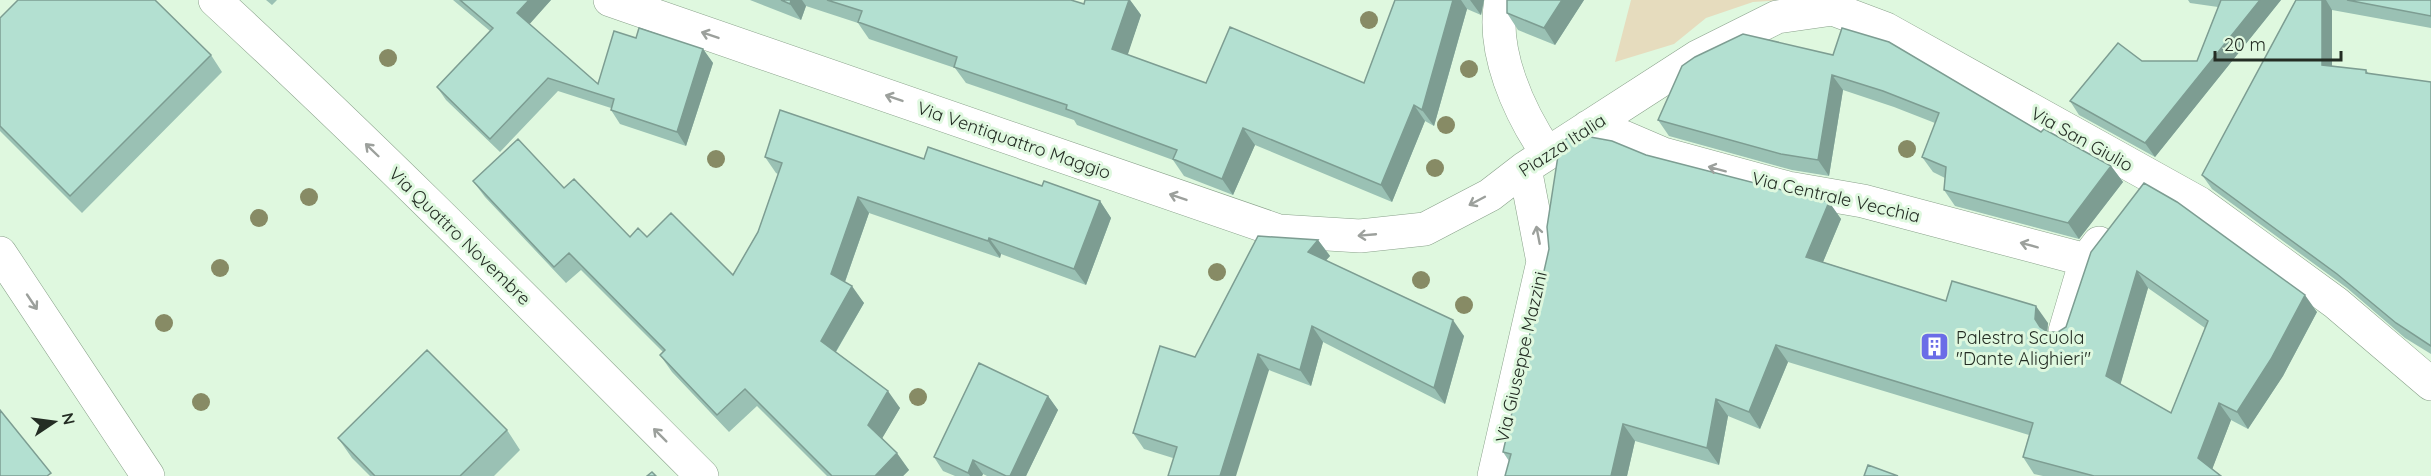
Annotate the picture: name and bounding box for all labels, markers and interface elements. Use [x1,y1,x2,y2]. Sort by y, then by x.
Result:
scale bar [2215,24,2341,62]
one-way arrow [701,28,720,39]
text: 20 m [2224,33,2266,56]
one-way arrow [886,92,904,103]
street label: Via Ventiquattro Maggio [914,96,1114,184]
street label: Via San Giulio [2027,101,2137,177]
street label: Piazza Italia [1514,108,1610,182]
one-way arrow [365,142,380,157]
street label: Via Quattro Novembre [384,162,536,310]
one-way arrow [1708,163,1727,174]
street label: Via Centrale Vecchia [1750,166,1922,228]
one-way arrow [1169,190,1188,201]
one-way arrow [1469,196,1487,207]
one-way arrow [1532,225,1543,245]
one-way arrow [1358,230,1377,241]
one-way arrow [2020,239,2039,251]
street label: Via Giuseppe Mazzini [1490,269,1552,445]
one-way arrow [27,293,39,310]
place label: Palestra Scuola "Dante Alighieri" [1956,326,2091,370]
building icon: Palestra Scuola "Dante Alighieri" [1919,331,1951,363]
north arrow [24,392,84,452]
text: N [58,411,80,427]
one-way arrow [653,427,668,442]

